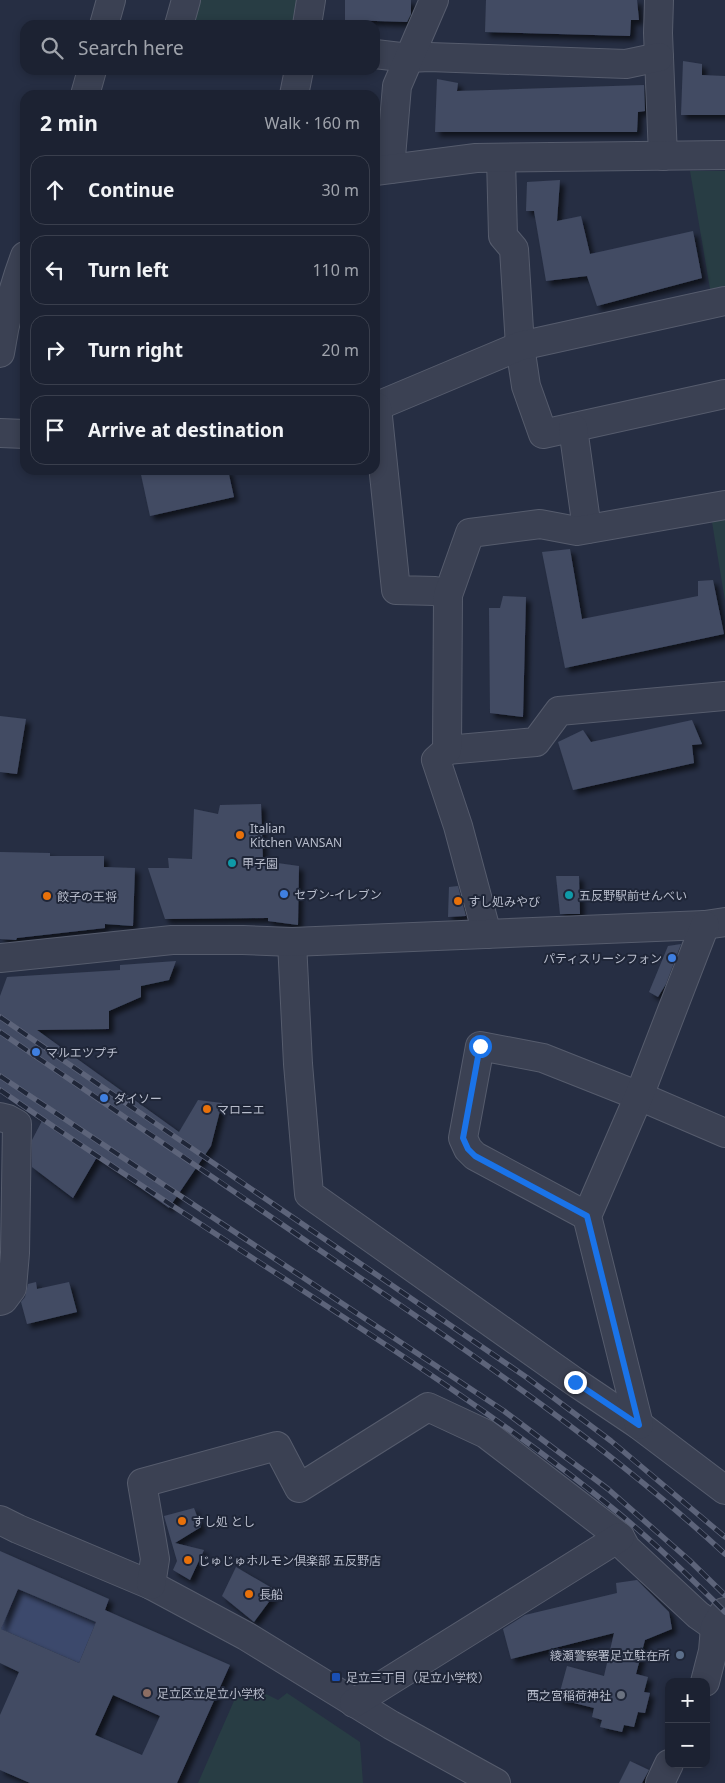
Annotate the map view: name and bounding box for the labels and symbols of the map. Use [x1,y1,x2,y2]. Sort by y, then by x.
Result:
place label: Italian Kitchen VANSAN [250,820,342,851]
marker: Italian Kitchen VANSAN [234,829,246,841]
place label: 甲子園 [242,855,278,872]
marker: 甲子園 [226,857,238,869]
place label: セブン-イレブン [294,886,382,903]
place label: 五反野駅前せんべい [579,887,687,904]
place label: 餃子の王将 [57,888,117,905]
marker: セブン-イレブン [278,888,290,900]
marker: 五反野駅前せんべい [563,889,575,901]
marker: 餃子の王将 [41,890,53,902]
place label: すし処みやび [468,893,540,910]
marker: すし処みやび [452,895,464,907]
place label: パティスリーシフォン [543,950,662,967]
marker: パティスリーシフォン [666,952,678,964]
route start [469,1035,492,1058]
place label: マルエツプチ [46,1044,118,1061]
marker: マルエツプチ [30,1046,42,1058]
place label: ダイソー [114,1090,162,1107]
marker: ダイソー [98,1092,110,1104]
place label: マロニエ [217,1101,265,1118]
marker: マロニエ [201,1103,213,1115]
route end [564,1371,587,1394]
place label: すし処 とし [192,1513,255,1530]
marker: すし処 とし [176,1515,188,1527]
place label: じゅじゅホルモン倶楽部 五反野店 [198,1552,381,1569]
marker: じゅじゅホルモン倶楽部 五反野店 [182,1554,194,1566]
place label: 長船 [259,1586,283,1603]
marker: 長船 [243,1588,255,1600]
place label: 綾瀬警察署足立駐在所 [550,1647,670,1664]
marker: 綾瀬警察署足立駐在所 [674,1649,686,1661]
place label: 足立三丁目（足立小学校） [346,1669,490,1686]
marker: 足立三丁目（足立小学校） [330,1671,342,1683]
place label: 足立区立足立小学校 [157,1685,265,1702]
marker: 足立区立足立小学校 [141,1687,153,1699]
place label: 西之宮稲荷神社 [527,1687,611,1704]
marker: 西之宮稲荷神社 [615,1689,627,1701]

